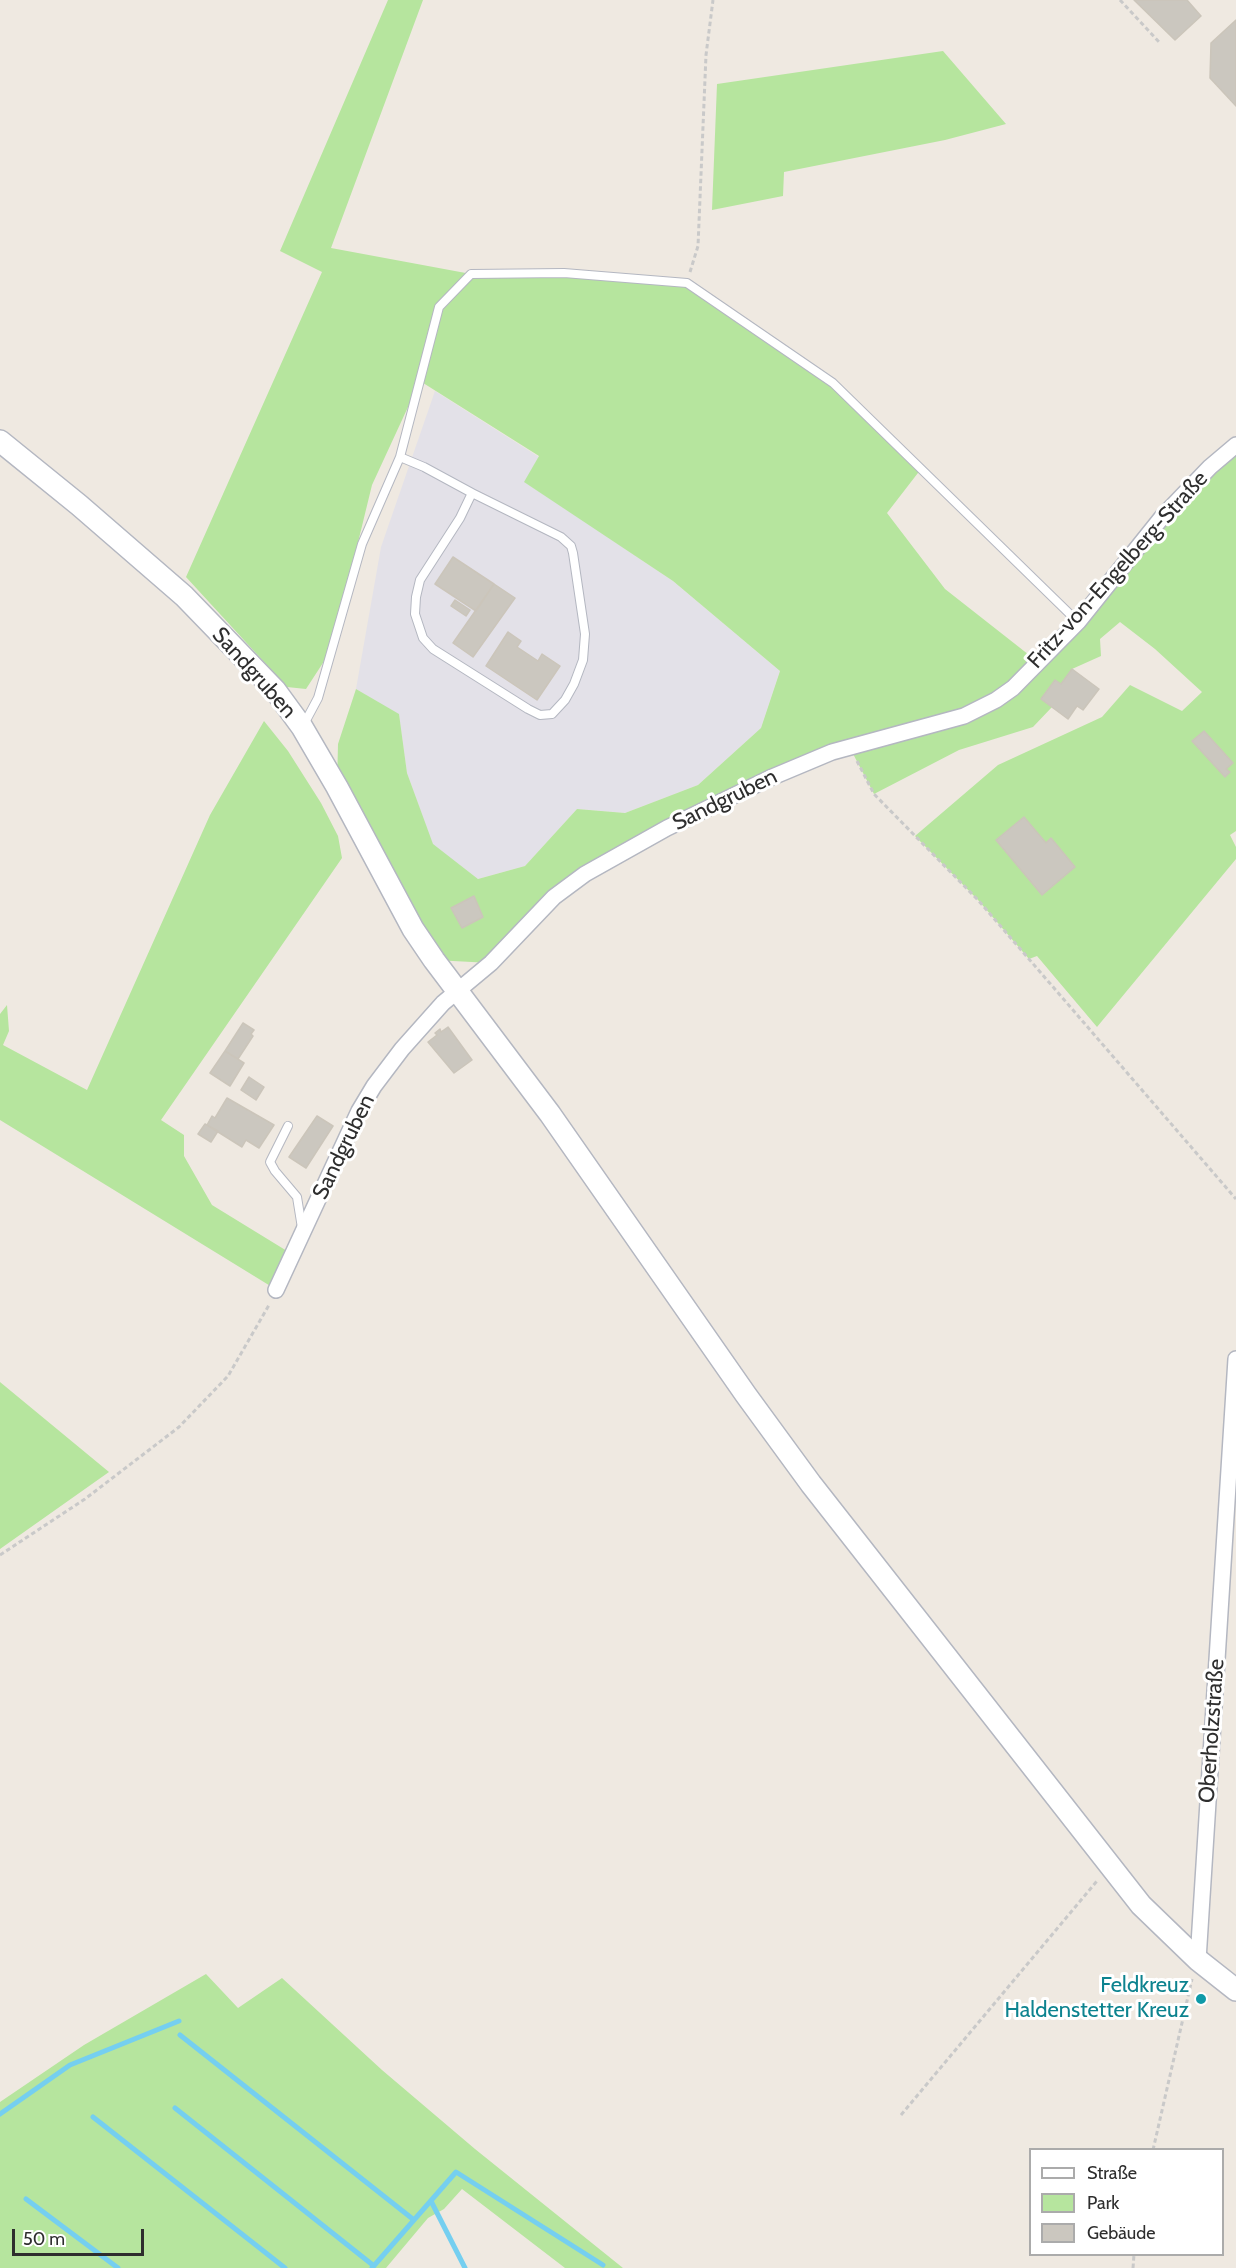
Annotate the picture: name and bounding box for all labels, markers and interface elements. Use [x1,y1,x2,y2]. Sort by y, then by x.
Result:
street label: Fritz-von-Engelberg-Straße [1022,466,1214,674]
street label: Sandgruben [206,622,302,724]
street label: Sandgruben [668,763,782,837]
street label: Sandgruben [307,1090,381,1204]
street label: Oberholzstraße [1194,1658,1230,1804]
place label: Feldkreuz Haldenstetter Kreuz [1004,1973,1189,2024]
marker: Feldkreuz Haldenstetter Kreuz [1194,1992,1208,2006]
legend [1029,2148,1224,2256]
text: Straße [1087,2162,1137,2184]
text: Park [1087,2192,1119,2214]
scale bar [15,2217,147,2255]
text: Gebäude [1087,2222,1156,2244]
text: 50 m [23,2228,65,2250]

